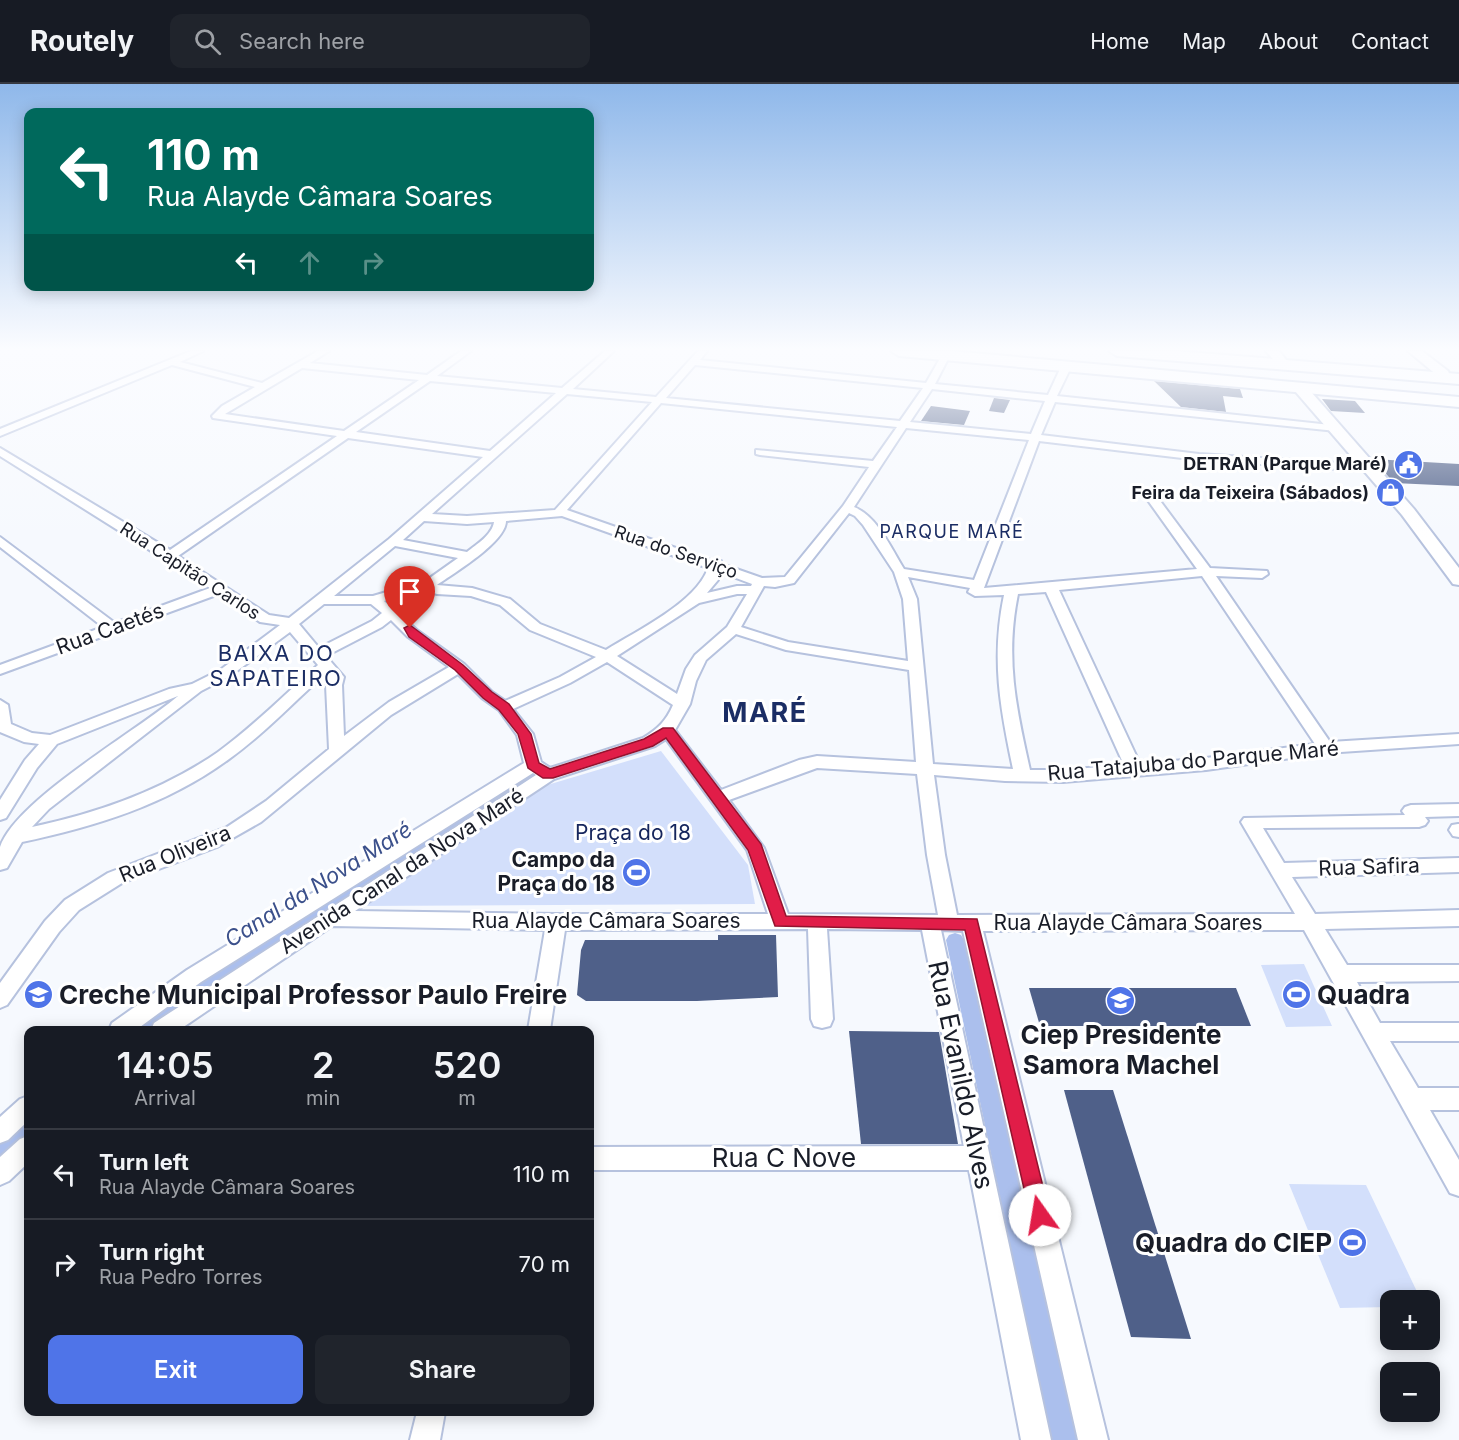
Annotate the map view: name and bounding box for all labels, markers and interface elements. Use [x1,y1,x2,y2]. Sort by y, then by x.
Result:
search box [170,14,590,68]
text: Routely [30,24,134,58]
icon: search [191,25,224,58]
text: Search here [239,28,365,54]
text: Home [1090,29,1149,54]
text: Map [1182,29,1226,54]
text: About [1259,29,1318,54]
text: Contact [1351,29,1429,54]
text: 110 m [147,129,260,180]
icon: left [48,132,126,210]
text: Rua Alayde Câmara Soares [147,180,493,213]
icon: left [230,246,263,279]
icon: ahead [293,246,326,279]
icon: right [356,246,389,279]
public building icon: DETRAN (Parque Maré) [1392,448,1424,480]
place label: DETRAN (Parque Maré) [1183,453,1387,474]
shop icon: Feira da Teixeira (Sábados) [1374,477,1406,509]
place label: Feira da Teixeira (Sábados) [1132,482,1369,503]
street label: Rua Capitão Carlos [116,517,264,624]
district label: PARQUE MARÉ [880,520,1024,542]
street label: Rua do Serviço [612,521,741,582]
pin [384,566,435,628]
icon: arrive [393,575,426,608]
street label: Rua Caetés [52,597,167,660]
district label: BAIXA DO SAPATEIRO [210,640,342,691]
district label: MARÉ [722,696,808,729]
street label: Rua Tatajuba do Parque Maré [1046,735,1340,786]
street label: Avenida Canal da Nova Maré [275,783,529,959]
water label: Canal da Nova Maré [220,816,416,952]
street label: Rua Oliveira [115,820,234,887]
park label: Praça do 18 [575,820,691,845]
place label: Campo da Praça do 18 [497,847,615,896]
street label: Rua Safira [1318,852,1420,881]
sports icon: Campo da Praça do 18 [620,856,652,888]
street label: Rua Alayde Câmara Soares [472,908,740,933]
street label: Rua Alayde Câmara Soares [994,910,1262,935]
street label: Rua Evanildo Alves [922,958,1001,1192]
school or university icon: Creche Municipal Professor Paulo Freire [22,979,54,1011]
place label: Creche Municipal Professor Paulo Freire [59,979,567,1010]
sports icon: Quadra [1280,979,1312,1011]
place label: Quadra [1317,979,1410,1010]
school or university icon: Ciep Presidente Samora Machel [1105,985,1137,1017]
place label: Ciep Presidente Samora Machel [1020,1019,1222,1080]
text: 14:05 [116,1043,214,1087]
text: 2 [312,1043,334,1087]
text: 520 [433,1043,502,1087]
text: Arrival [134,1086,196,1110]
text: min [306,1086,340,1110]
text: m [458,1086,476,1110]
street label: Rua C Nove [712,1142,856,1173]
text: Turn left [99,1149,189,1175]
icon: left [48,1158,81,1191]
text: 110 m [513,1161,570,1187]
text: Rua Alayde Câmara Soares [99,1175,355,1199]
position arrow [1008,1183,1072,1247]
place label: Quadra do CIEP [1135,1227,1332,1258]
sports icon: Quadra do CIEP [1337,1227,1369,1259]
text: Turn right [99,1239,205,1265]
icon: right [48,1248,81,1281]
text: 70 m [519,1251,570,1277]
text: Rua Pedro Torres [99,1265,263,1289]
map controls [1380,1290,1440,1422]
button: + [1380,1290,1440,1350]
button: Exit [48,1335,303,1404]
button: Share [315,1335,570,1404]
button: − [1380,1362,1440,1422]

